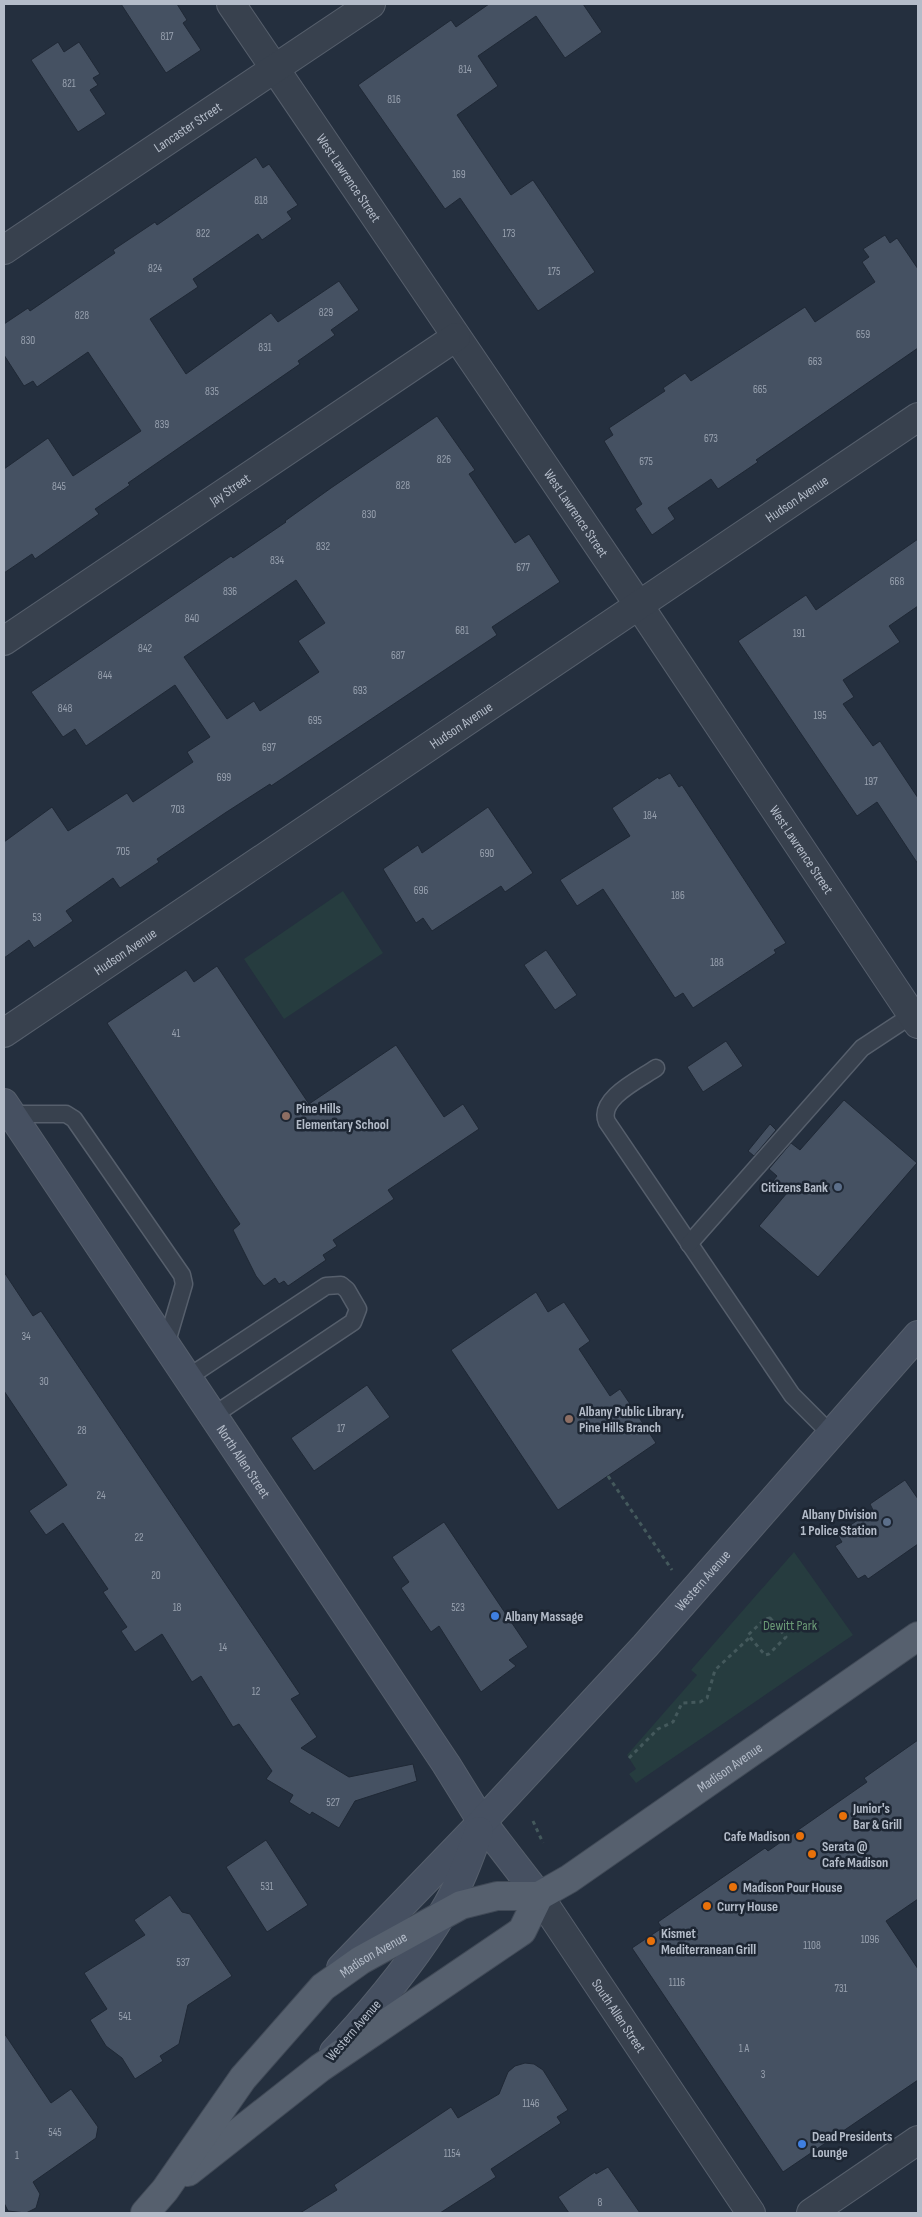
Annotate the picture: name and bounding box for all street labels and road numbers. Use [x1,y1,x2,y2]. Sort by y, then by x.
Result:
street label: Lancaster Street [151,99,225,156]
street label: West Lawrence Street [313,131,384,225]
street label: West Lawrence Street [540,466,612,561]
street label: Jay Street [206,470,254,510]
street label: Hudson Avenue [762,472,832,526]
street label: Hudson Avenue [427,698,496,753]
street label: West Lawrence Street [766,802,837,897]
street label: Hudson Avenue [91,925,160,979]
street label: North Allen Street [213,1422,274,1501]
street label: Western Avenue [671,1547,734,1615]
street label: Madison Avenue [694,1739,766,1796]
street label: Madison Avenue [336,1928,410,1982]
street label: South Allen Street [588,1976,649,2056]
street label: Western Avenue [322,1996,385,2065]

